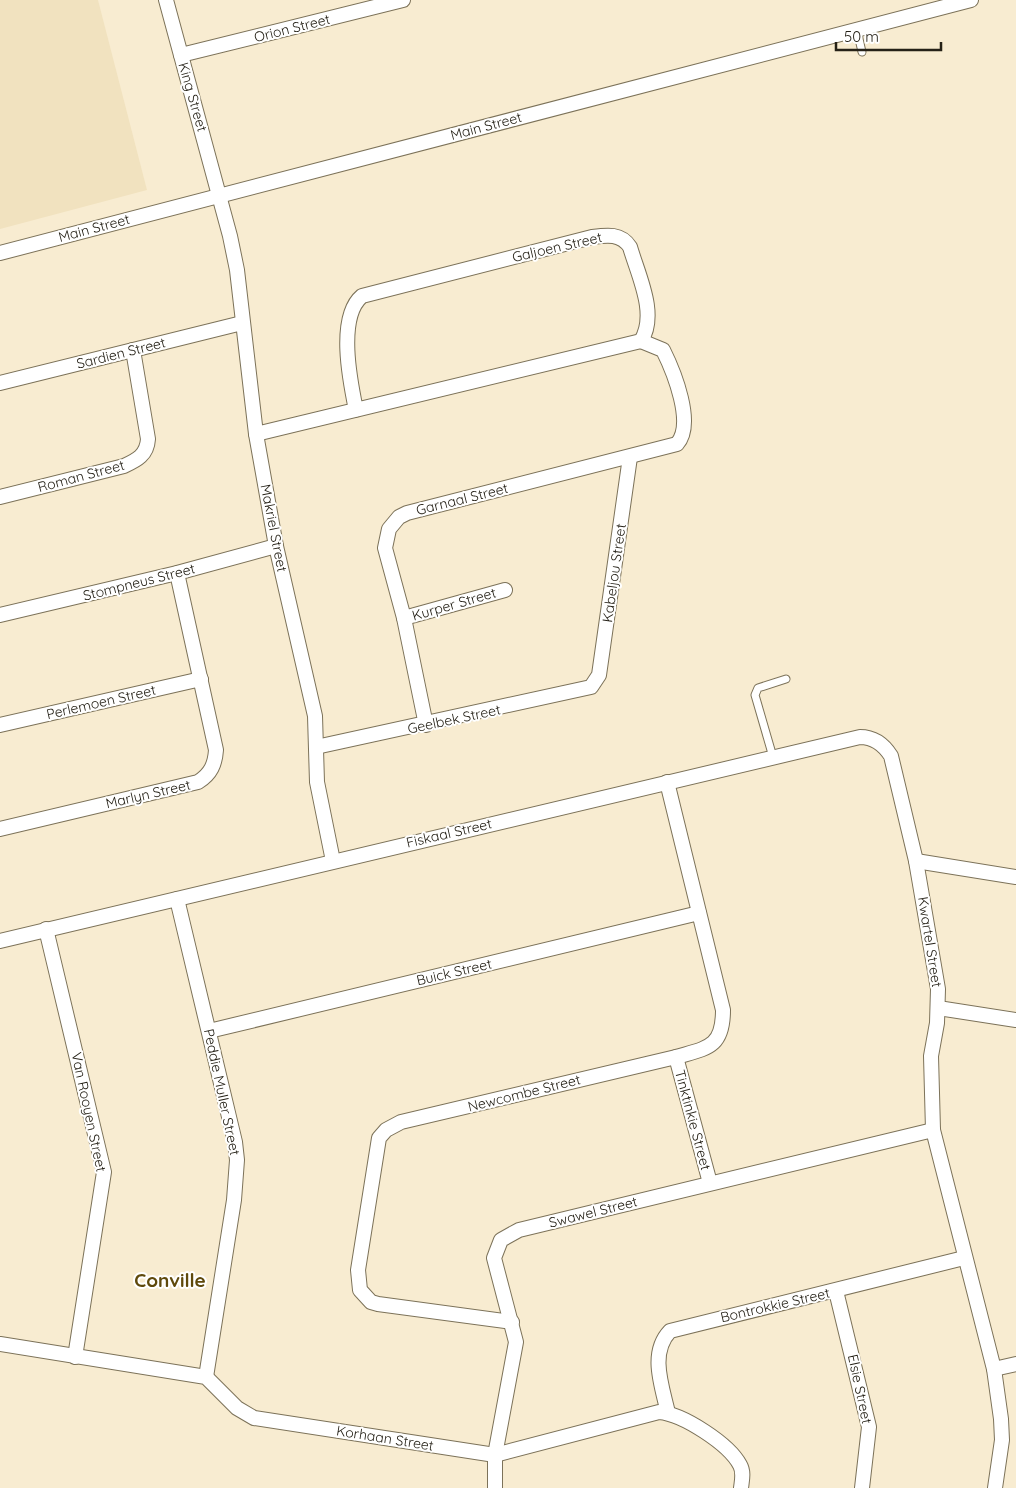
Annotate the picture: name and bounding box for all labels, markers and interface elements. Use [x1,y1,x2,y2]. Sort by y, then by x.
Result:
street label: Orion Street [252,10,332,46]
scale bar [836,20,941,52]
text: 50 m [844,27,879,46]
street label: King Street [175,60,212,134]
street label: Main Street [448,108,524,144]
street label: Main Street [56,210,132,246]
street label: Galjoen Street [510,228,604,266]
street label: Sardien Street [75,333,168,373]
street label: Roman Street [36,456,127,496]
street label: Garnaal Street [414,479,510,519]
street label: Makriel Street [257,483,291,574]
street label: Kabeljou Street [598,522,630,624]
street label: Stompneus Street [81,559,197,605]
street label: Kurper Street [410,583,498,625]
street label: Perlemoen Street [45,681,158,723]
street label: Geelbek Street [406,700,502,738]
street label: Marlyn Street [104,775,192,813]
street label: Fiskaal Street [404,814,494,852]
street label: Kwartel Street [914,895,946,989]
street label: Buick Street [415,955,494,989]
street label: Peddie Muller Street [200,1027,244,1157]
street label: Van Rooyen Street [68,1051,111,1174]
street label: Tinktinkie Street [671,1068,715,1172]
street label: Newcombe Street [466,1070,582,1116]
street label: Swawel Street [547,1192,639,1232]
district label: Conville [134,1268,206,1292]
street label: Bontrokkie Street [718,1284,832,1326]
street label: Elsie Street [844,1353,876,1426]
street label: Korhaan Street [335,1421,435,1455]

